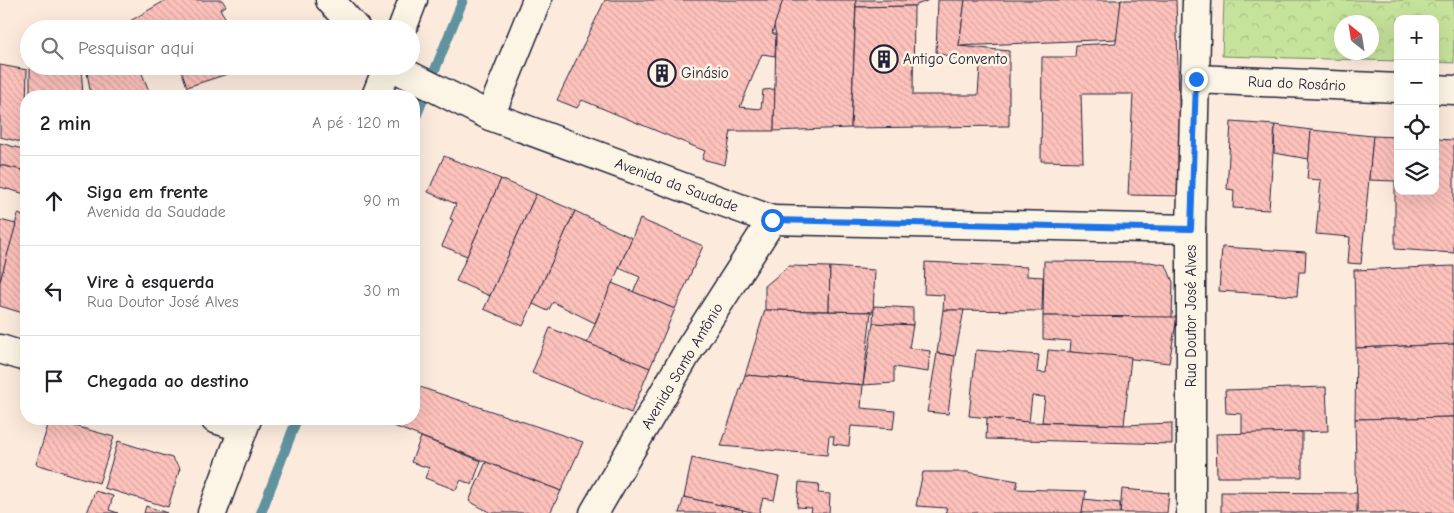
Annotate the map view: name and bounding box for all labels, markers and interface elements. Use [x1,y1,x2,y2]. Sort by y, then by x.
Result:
north arrow [1334,15,1379,60]
map controls [1394,15,1439,195]
button: + [1394,15,1439,60]
search box [20,20,420,75]
icon: search [38,34,66,62]
text: Pesquisar aqui [78,37,194,59]
building icon: Antigo Convento [869,44,899,74]
place label: Antigo Convento [903,50,1008,68]
building icon: Ginásio [647,58,677,88]
button: − [1394,60,1439,105]
place label: Ginásio [681,64,729,82]
route end [1185,68,1208,91]
street label: Rua do Rosário [1247,72,1346,95]
button: locate [1394,105,1439,150]
text: 2 min [40,111,91,135]
text: A pé · 120 m [312,114,400,132]
button: layers [1394,150,1439,195]
street label: Avenida da Saudade [613,154,741,216]
text: Siga em frente [87,181,208,203]
icon: ahead [40,187,68,215]
text: 90 m [363,192,400,210]
text: Avenida da Saudade [87,203,226,221]
route start [761,209,784,232]
street label: Rua Doutor José Alves [1182,245,1200,387]
text: Vire à esquerda [87,271,214,293]
icon: left [40,277,68,305]
text: 30 m [364,282,400,300]
text: Rua Doutor José Alves [87,293,239,311]
street label: Avenida Santo Antônio [637,300,727,432]
icon: arrive [40,367,68,395]
text: Chegada ao destino [87,370,249,392]

